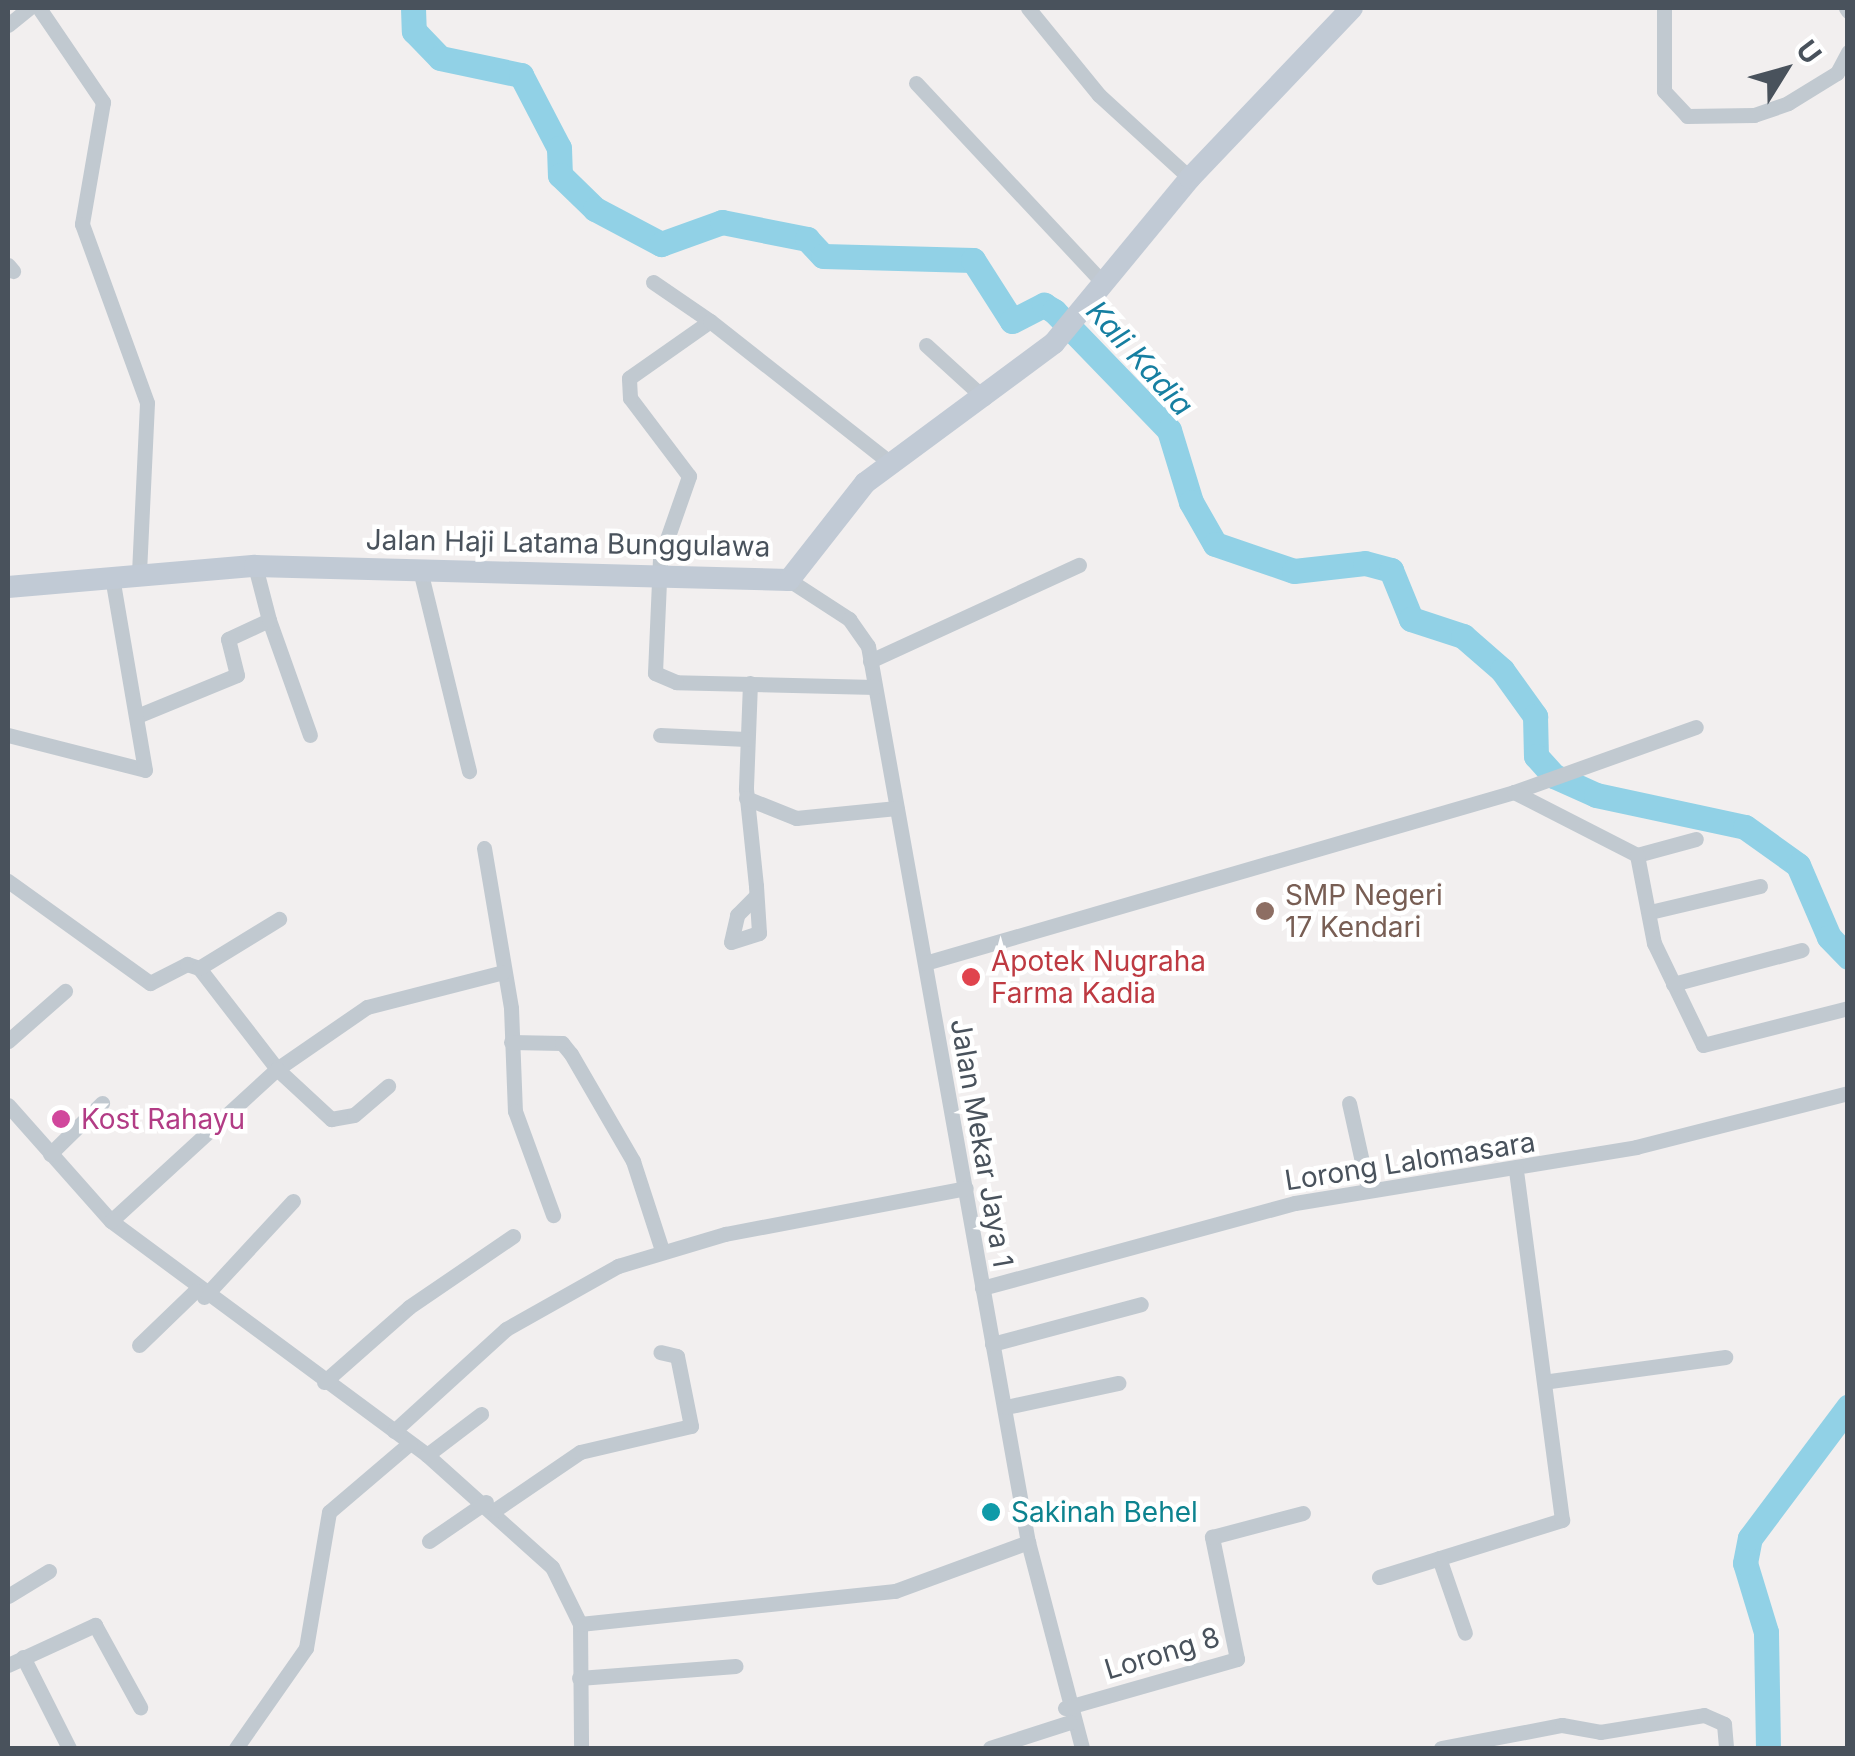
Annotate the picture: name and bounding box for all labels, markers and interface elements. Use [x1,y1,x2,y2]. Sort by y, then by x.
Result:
north arrow [1735,20,1835,120]
text: U [1789,34,1829,70]
water label: Kali Kadia [1079,293,1201,423]
street label: Jalan Haji Latama Bunggulawa [365,523,771,563]
place label: SMP Negeri 17 Kendari [1285,878,1443,944]
marker: SMP Negeri 17 Kendari [1254,900,1276,922]
place label: Apotek Nugraha Farma Kadia [991,944,1206,1010]
marker: Apotek Nugraha Farma Kadia [960,966,982,988]
street label: Jalan Mekar Jaya 1 [944,1016,1020,1270]
place label: Kost Rahayu [81,1102,245,1136]
marker: Kost Rahayu [50,1108,72,1130]
street label: Lorong Lalomasara [1282,1125,1538,1197]
place label: Sakinah Behel [1011,1495,1198,1529]
marker: Sakinah Behel [980,1501,1002,1523]
street label: Lorong 8 [1100,1620,1224,1686]

